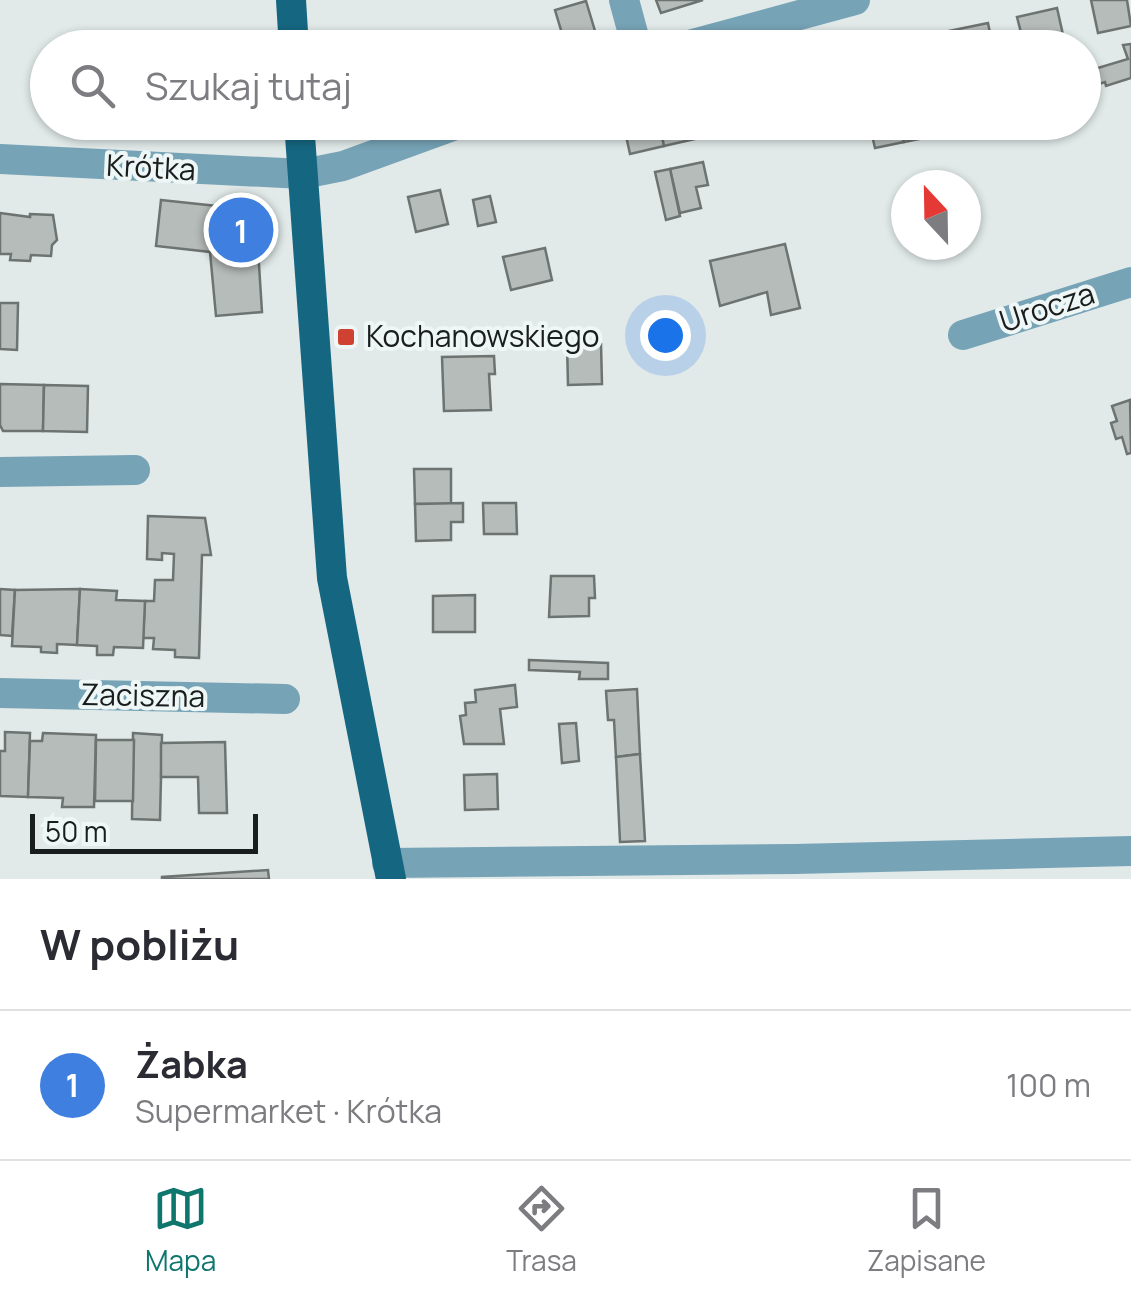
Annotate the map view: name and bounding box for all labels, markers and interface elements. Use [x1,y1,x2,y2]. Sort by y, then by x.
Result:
search box [30,30,1101,140]
icon: search [65,58,120,113]
text: Szukaj tutaj [145,59,352,111]
street label: Krótka [105,144,197,189]
north arrow [891,170,981,260]
pin: 1 [208,192,274,268]
street label: Urocza [994,272,1099,341]
your location [640,310,691,361]
place label: Kochanowskiego [366,315,599,356]
marker: Kochanowskiego [335,326,357,348]
street label: Zaciszna [80,673,206,716]
scale bar [30,809,258,854]
text: 50 m [45,812,108,850]
text: W pobliżu [40,915,239,973]
text: Żabka [135,1037,248,1089]
text: 1 [65,1063,80,1107]
text: 100 m [1006,1063,1091,1107]
text: Supermarket · Krótka [135,1089,442,1133]
tab: Mapa [145,1181,216,1279]
tab: Trasa [506,1181,577,1279]
tab: Zapisane [867,1181,986,1279]

